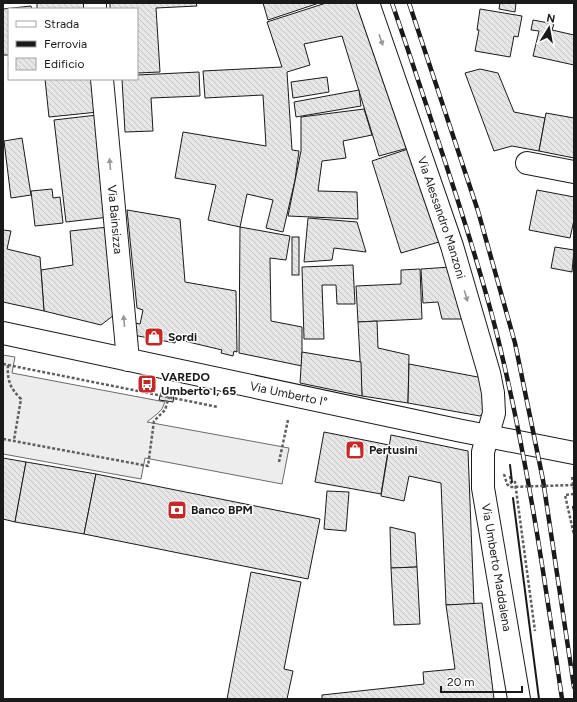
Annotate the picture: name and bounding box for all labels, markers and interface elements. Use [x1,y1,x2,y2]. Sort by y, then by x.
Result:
legend [8,8,138,80]
north arrow [529,8,569,48]
text: N [545,11,556,26]
text: Strada [44,17,79,31]
one-way arrow [378,34,384,46]
text: Ferrovia [44,37,87,51]
text: Edificio [44,57,84,71]
street label: Via Alessandro Manzoni [415,155,468,280]
one-way arrow [106,158,113,170]
street label: Via Bainsizza [105,184,125,255]
one-way arrow [463,290,469,302]
one-way arrow [121,315,128,327]
shop icon: Sordi [143,326,165,348]
place label: Sordi [168,330,197,344]
place label: VAREDO Umberto I, 65 [161,370,236,398]
bus stop icon: VAREDO Umberto I, 65 [136,373,158,395]
street label: Via Umberto I° [249,379,329,409]
shop icon: Pertusini [344,439,366,461]
place label: Pertusini [369,443,418,457]
bank icon: Banco BPM [166,499,188,521]
street label: Via Umberto Maddalena [479,502,514,633]
place label: Banco BPM [191,503,253,517]
scale bar [441,668,522,694]
text: 20 m [447,675,475,689]

